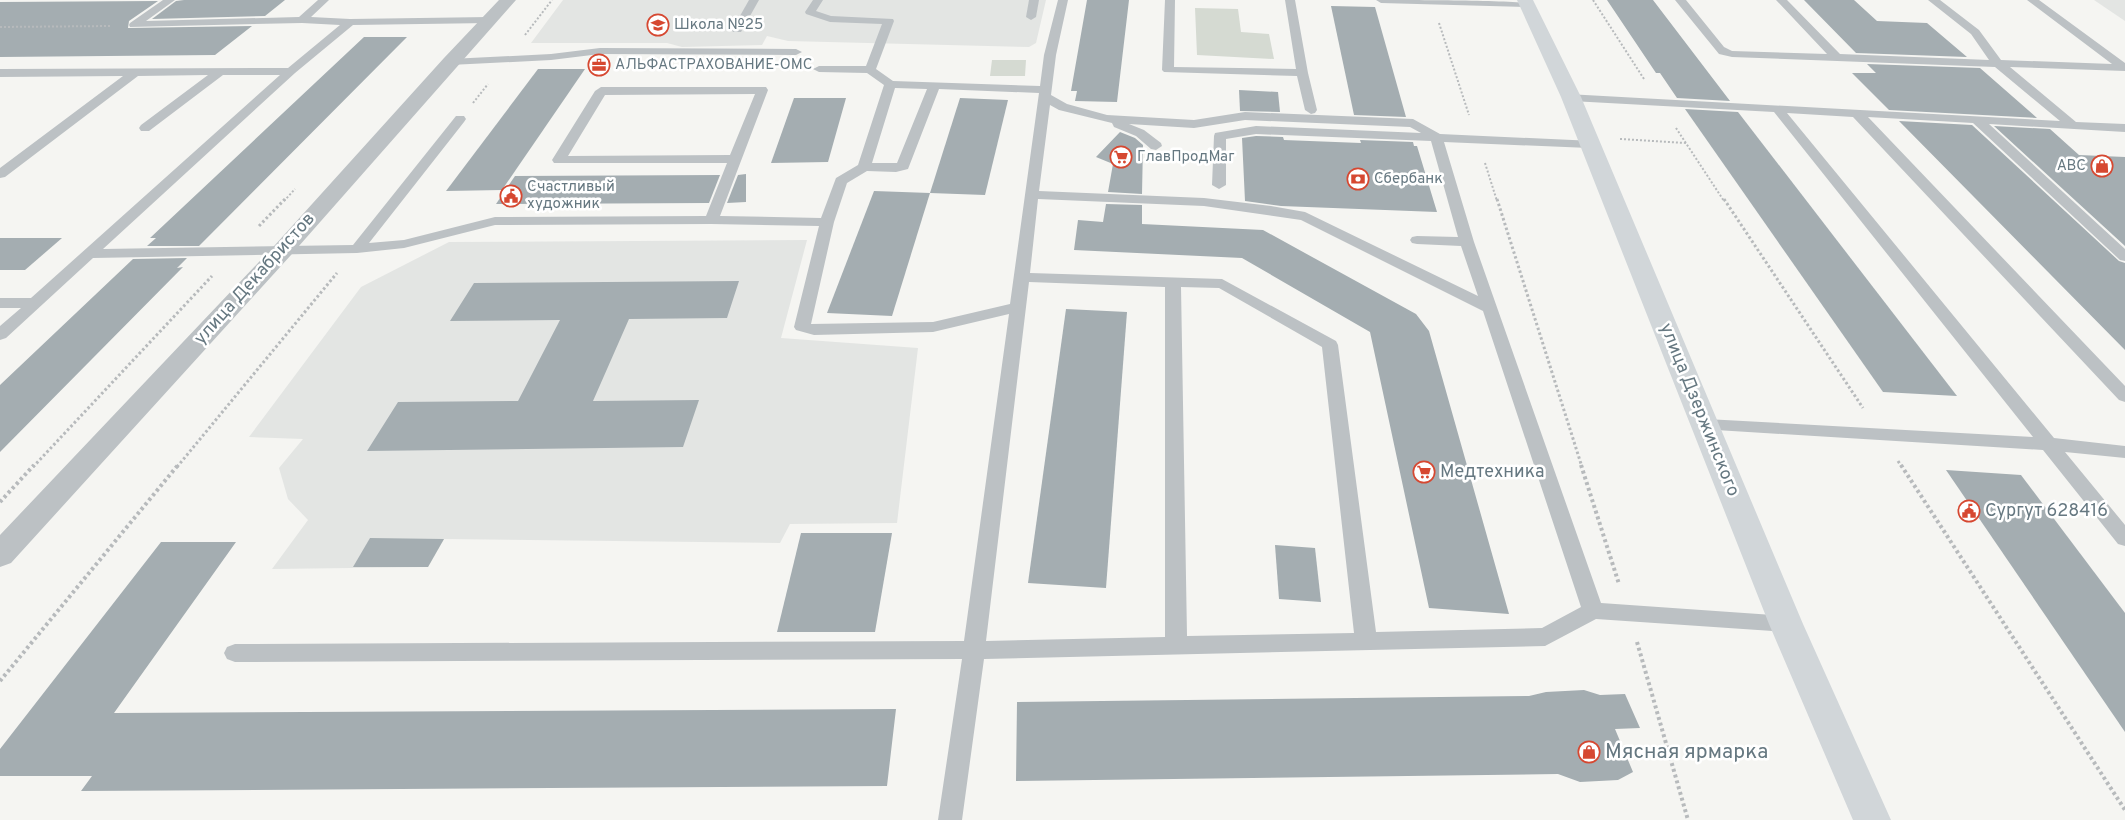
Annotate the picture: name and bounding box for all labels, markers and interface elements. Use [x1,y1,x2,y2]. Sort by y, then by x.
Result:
school or university icon: Школа №25 [646,13,670,37]
place label: Школа №25 [674,16,763,35]
office icon: АЛЬФАСТРАХОВАНИЕ-ОМС [587,53,611,77]
place label: АЛЬФАСТРАХОВАНИЕ-ОМС [615,56,812,75]
supermarket icon: ГлавПродМаг [1109,145,1133,169]
place label: ГлавПродМаг [1137,148,1234,167]
shop icon: ABC [2090,154,2114,178]
place label: ABC [2057,157,2086,176]
bank icon: Сбербанк [1346,167,1370,191]
place label: Сбербанк [1374,170,1443,189]
place label: Счастливый художник [527,178,615,214]
public building icon: Счастливый художник [499,184,523,208]
street label: улица Декабристов [190,208,320,350]
street label: улица Дзержинского [1654,320,1744,500]
supermarket icon: Медтехника [1412,460,1436,484]
place label: Медтехника [1440,461,1544,484]
public building icon: Сургут 628416 [1957,499,1981,523]
place label: Сургут 628416 [1985,500,2108,523]
place label: Мясная ярмарка [1605,739,1768,766]
shop icon: Мясная ярмарка [1577,740,1601,764]

